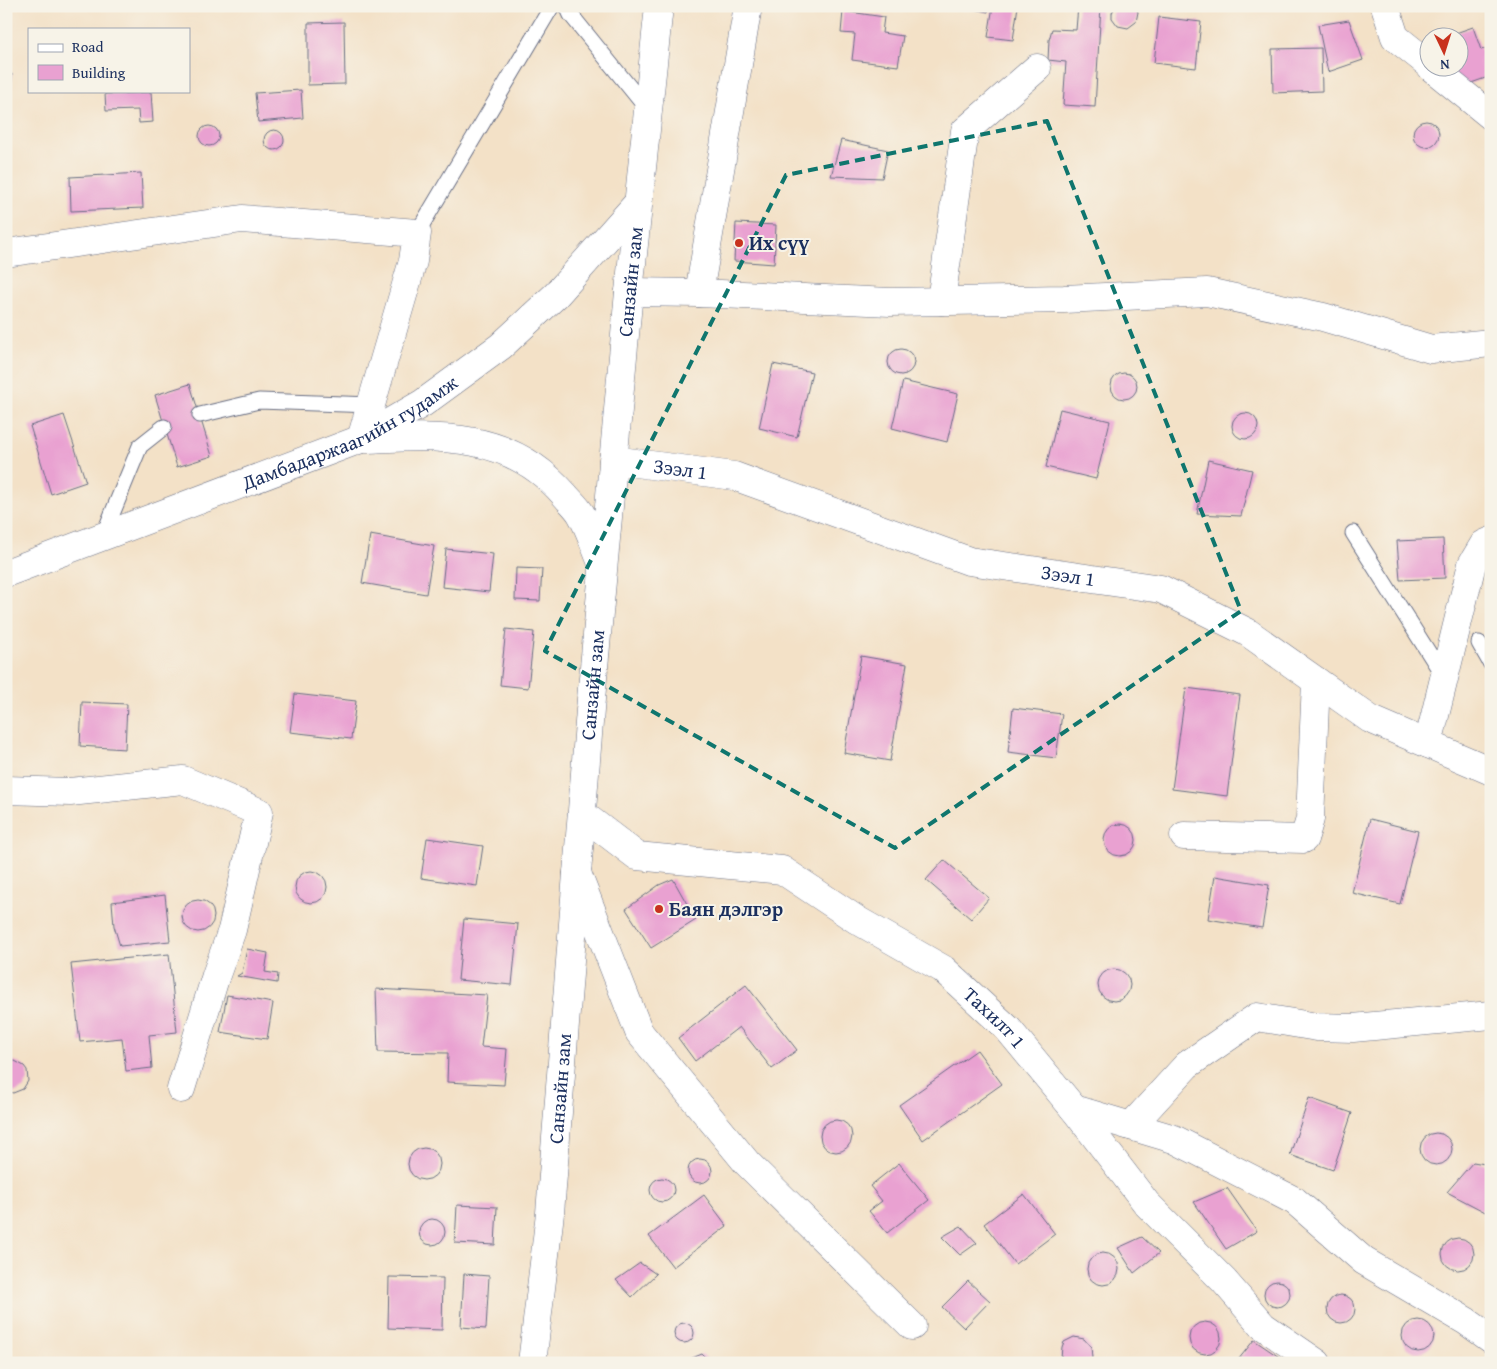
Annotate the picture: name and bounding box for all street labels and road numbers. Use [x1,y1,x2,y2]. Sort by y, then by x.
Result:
street label: Санзайн зам [610,225,650,338]
street label: Дамбадаржаагийн гудамж [237,367,464,497]
street label: Зээл 1 [652,450,709,486]
street label: Зээл 1 [1039,557,1097,593]
street label: Санзайн зам [573,628,611,741]
street label: Тахилт 1 [957,980,1033,1054]
street label: Санзайн зам [541,1032,578,1145]

